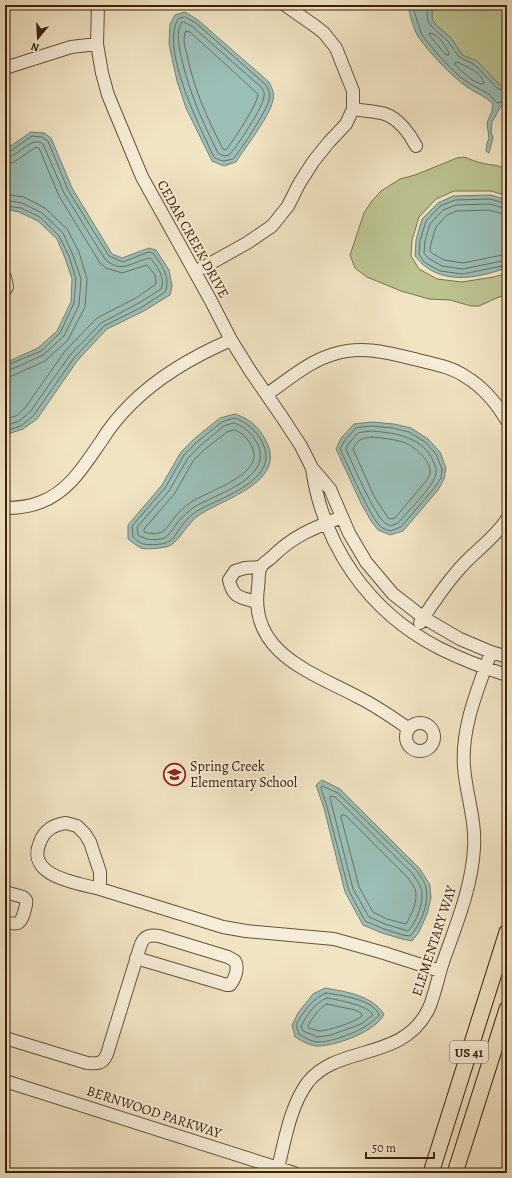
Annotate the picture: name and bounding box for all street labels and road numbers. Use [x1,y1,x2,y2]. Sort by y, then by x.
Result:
street label: CEDAR CREEK DRIVE [153,177,233,301]
street label: ELEMENTARY WAY [407,883,461,999]
road number: US 41 [450,1041,488,1063]
street label: BERNWOOD PARKWAY [84,1081,224,1143]

